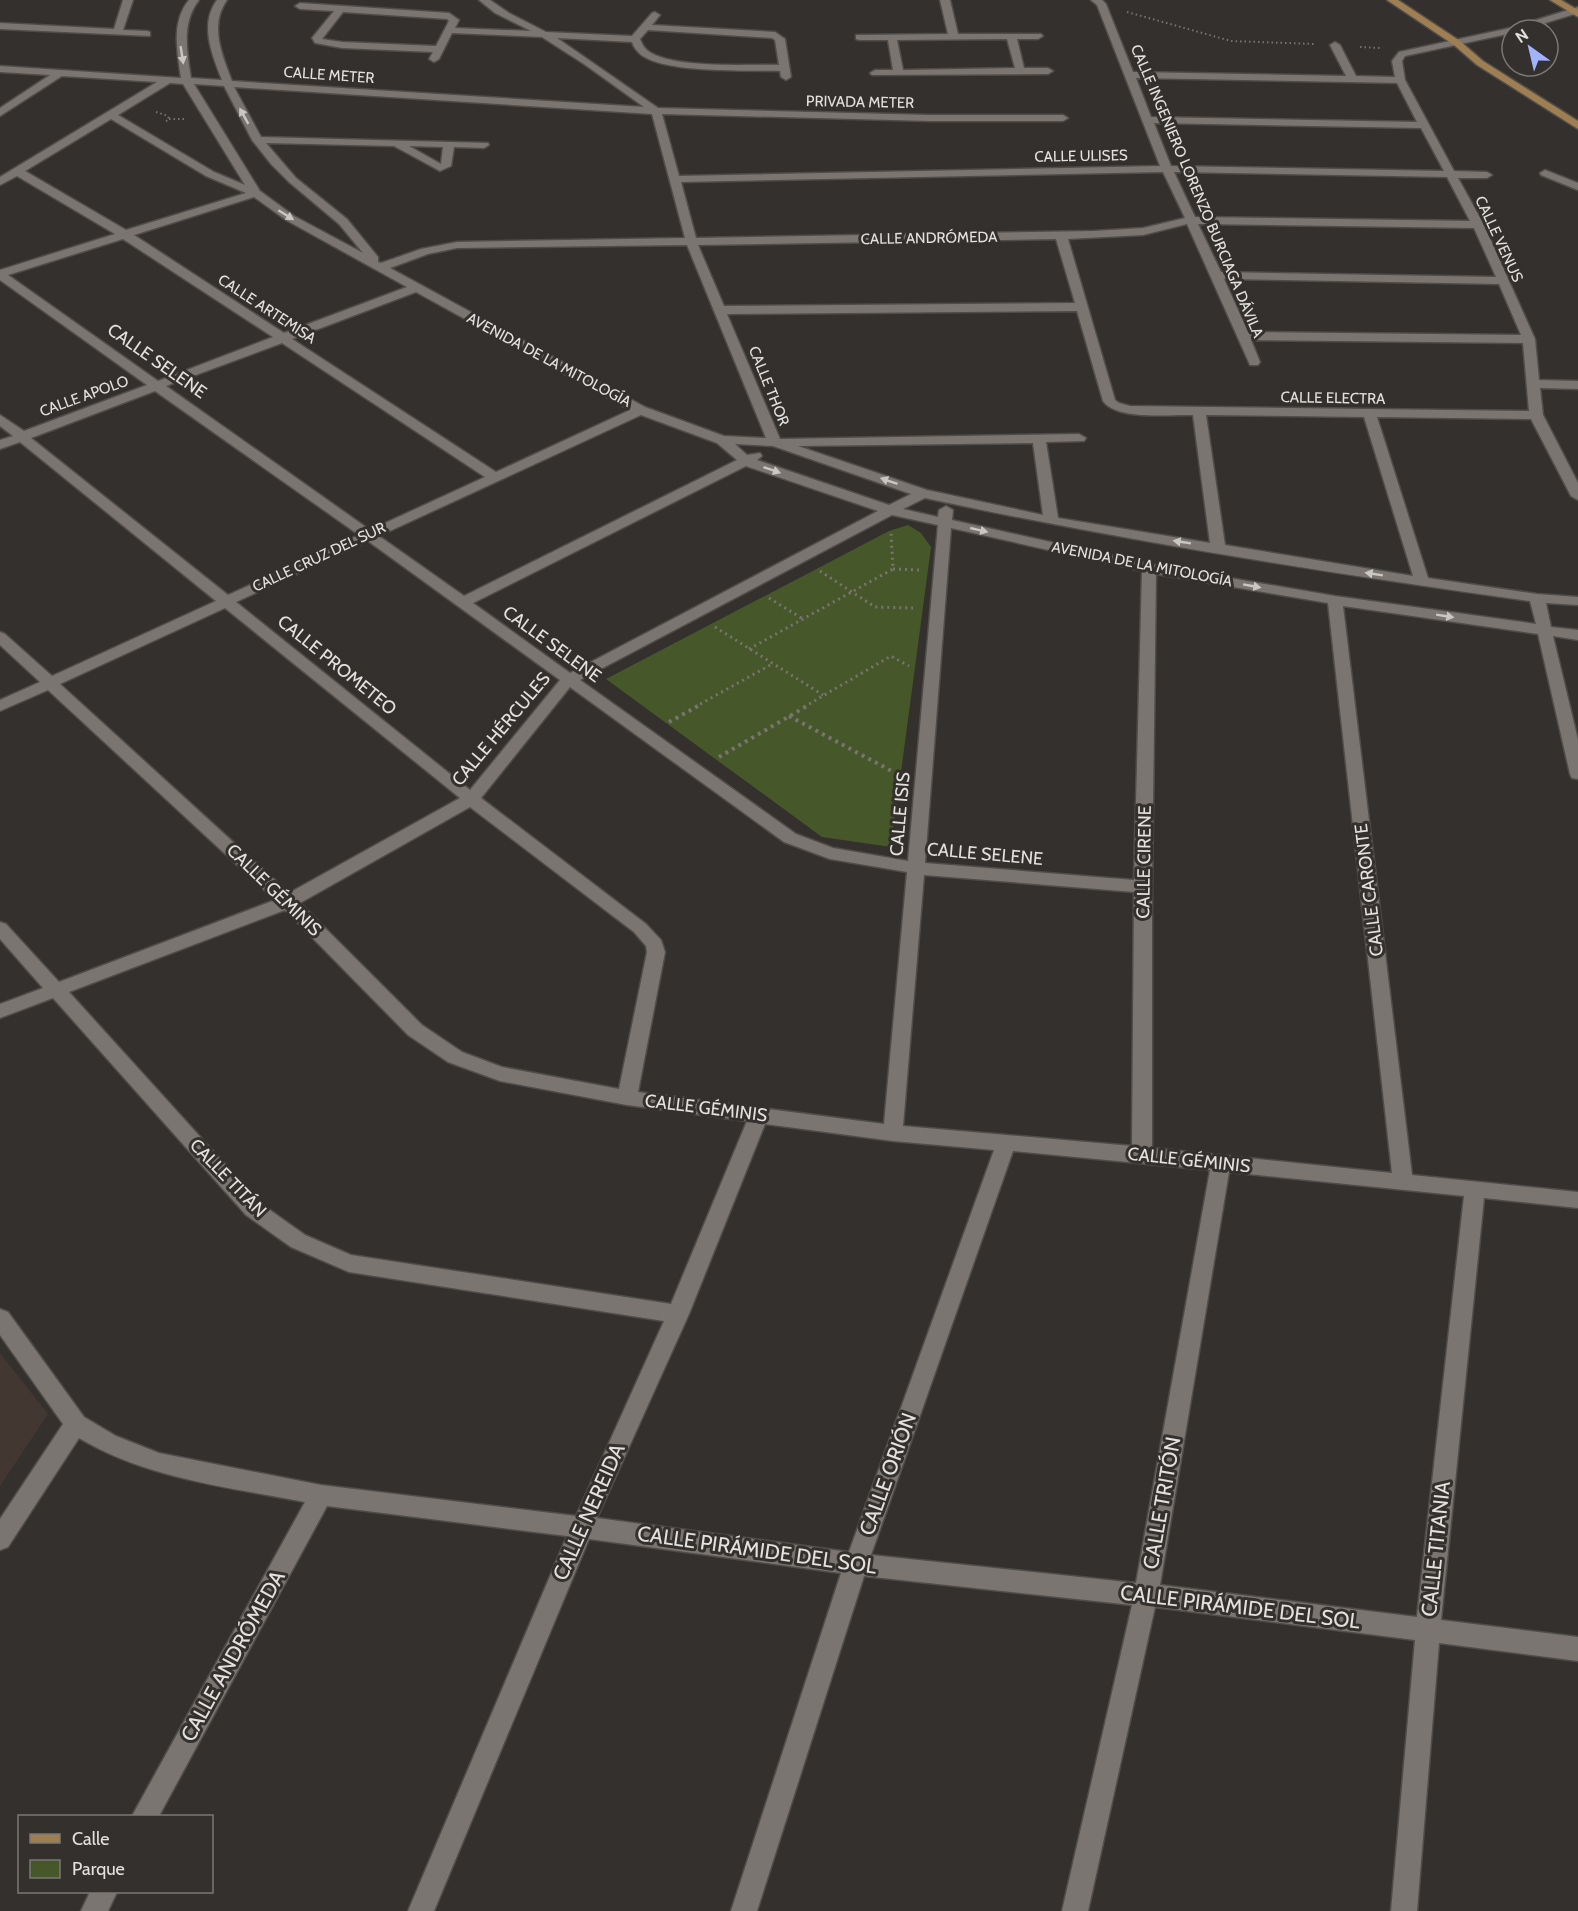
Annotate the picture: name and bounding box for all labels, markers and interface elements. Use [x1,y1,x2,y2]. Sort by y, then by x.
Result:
north arrow [1500,18,1560,78]
text: N [1512,25,1532,47]
street label: CALLE INGENIERO LORENZO BURCIAGA DÁVILA [1127,41,1268,341]
one-way arrow [178,46,187,65]
street label: CALLE METER [283,63,375,87]
street label: PRIVADA METER [806,92,914,112]
one-way arrow [239,107,249,124]
street label: CALLE ULISES [1034,146,1128,166]
street label: CALLE VENUS [1471,193,1527,285]
one-way arrow [278,210,294,221]
street label: CALLE ANDRÓMEDA [860,227,998,248]
street label: CALLE ARTEMISA [214,271,320,348]
street label: AVENIDA DE LA MITOLOGÍA [464,308,635,411]
street label: CALLE SELENE [103,319,211,403]
street label: CALLE THOR [745,344,793,428]
street label: CALLE APOLO [37,372,131,420]
street label: CALLE ELECTRA [1281,388,1386,408]
one-way arrow [763,465,781,475]
one-way arrow [880,476,898,485]
street label: CALLE CRUZ DEL SUR [250,518,388,596]
one-way arrow [969,526,988,535]
street label: AVENIDA DE LA MITOLOGÍA [1050,537,1235,590]
one-way arrow [1172,537,1191,546]
one-way arrow [1365,569,1384,578]
one-way arrow [1243,581,1262,590]
street label: CALLE SELENE [498,601,606,687]
street label: CALLE PROMETEO [273,610,401,720]
one-way arrow [1435,612,1454,621]
street label: CALLE HÉRCULES [447,668,555,790]
street label: CALLE ISIS [885,771,915,857]
street label: CALLE CIRENE [1132,805,1156,919]
street label: CALLE CARONTE [1350,822,1388,958]
street label: CALLE SELENE [926,838,1044,870]
street label: CALLE GÉMINIS [222,839,326,941]
street label: CALLE GÉMINIS [644,1090,768,1126]
street label: CALLE TITÁN [185,1134,271,1222]
street label: CALLE GÉMINIS [1127,1143,1251,1177]
street label: CALLE ORIÓN [854,1409,921,1538]
street label: CALLE TRITÓN [1138,1435,1185,1571]
street label: CALLE NEREIDA [547,1439,630,1584]
street label: CALLE TITANIA [1416,1480,1455,1618]
street label: CALLE PIRÁMIDE DEL SOL [636,1520,879,1579]
street label: CALLE ANDRÓMEDA [175,1566,290,1746]
street label: CALLE PIRÁMIDE DEL SOL [1119,1579,1362,1634]
legend [18,1815,213,1893]
text: Calle [72,1828,109,1850]
text: Parque [72,1858,125,1880]

